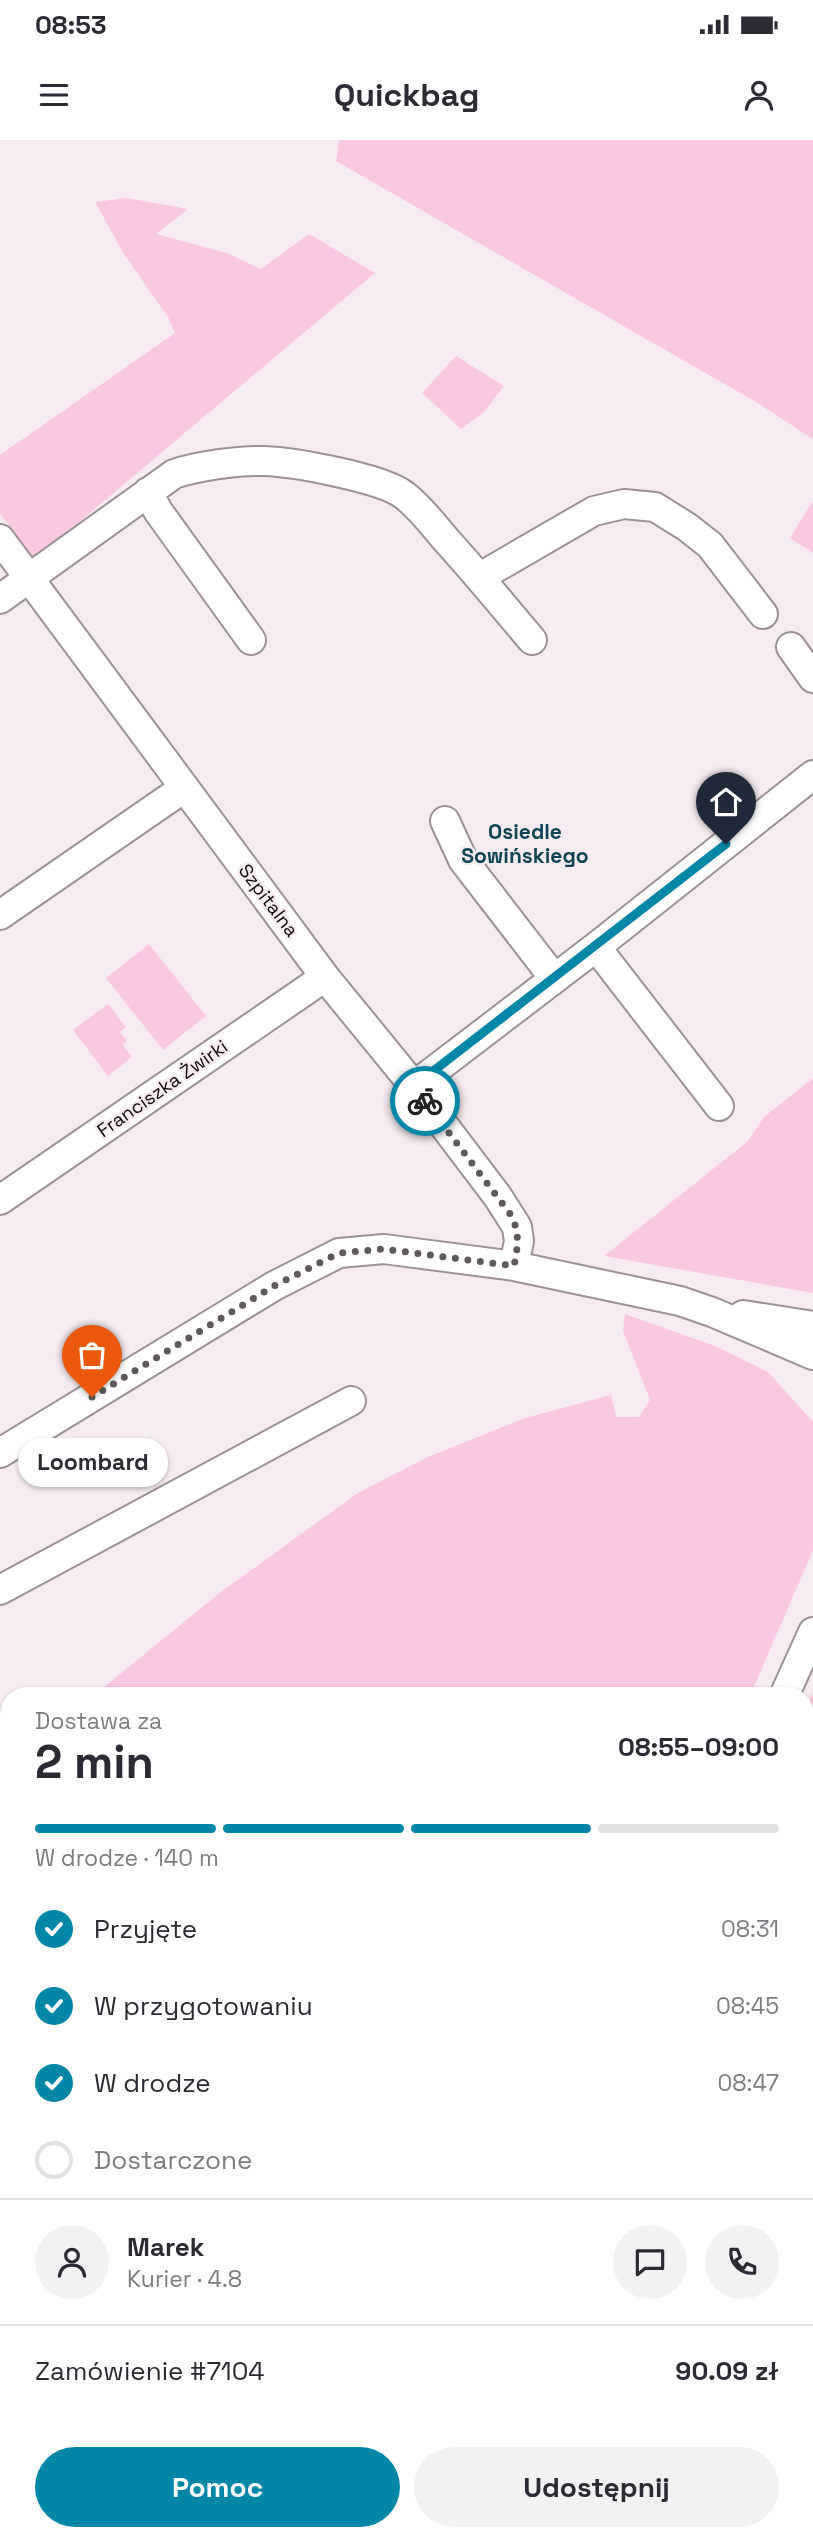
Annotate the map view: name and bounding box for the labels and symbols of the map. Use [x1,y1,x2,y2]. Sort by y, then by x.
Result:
pin [696,772,756,844]
district label: Osiedle Sowińskiego [461,818,589,869]
street label: Szpitalna [233,859,304,942]
street label: Franciszka Żwirki [92,1034,233,1143]
courier [390,1066,460,1136]
pin [62,1325,122,1397]
callout: Loombard [17,1439,167,1488]

